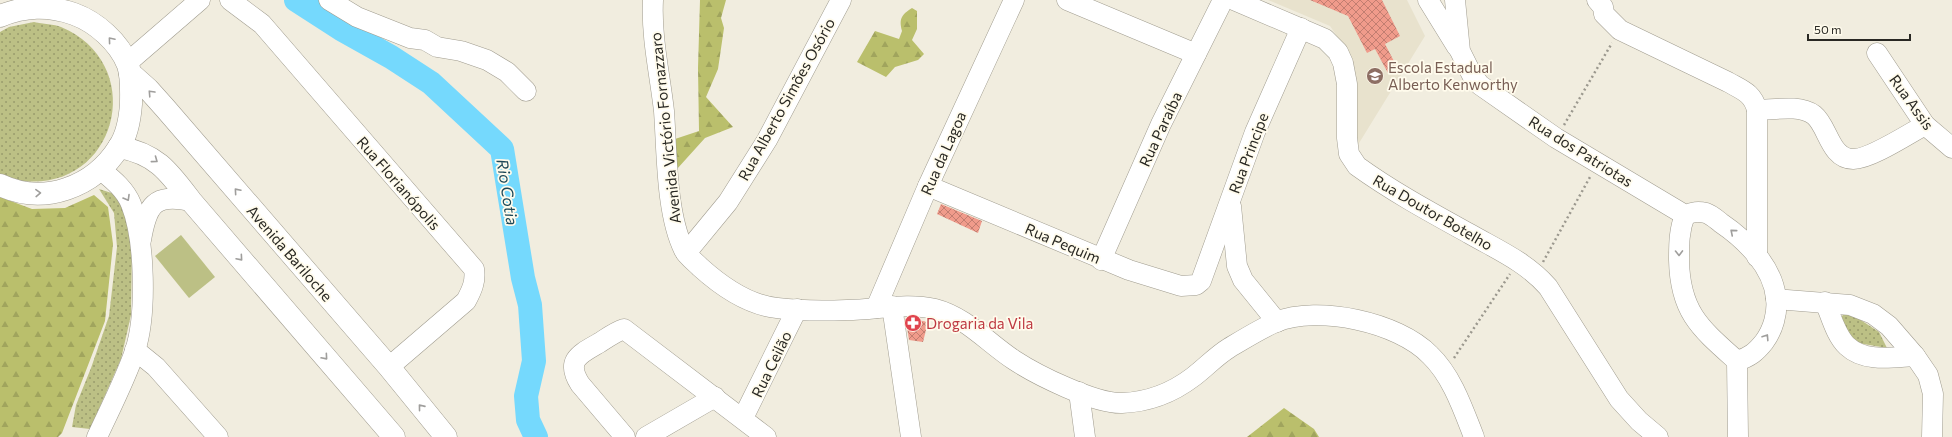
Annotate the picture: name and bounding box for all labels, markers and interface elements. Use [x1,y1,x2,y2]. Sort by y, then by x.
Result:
street label: Rua Alberto Simões Osório [734,15,838,183]
scale bar [1808,16,1910,42]
text: 50 m [1814,22,1842,36]
street label: Avenida Victório Fornazzaro [646,31,684,225]
one-way arrow [108,37,115,45]
place label: Escola Estadual Alberto Kenworthy [1388,58,1518,93]
school or university icon: Escola Estadual Alberto Kenworthy [1365,66,1385,86]
street label: Rua Assis [1886,71,1938,133]
street label: Rua Paraíba [1135,89,1185,169]
one-way arrow [149,90,156,98]
street label: Rua da Lagoa [917,108,969,198]
street label: Rua Principe [1224,110,1272,196]
street label: Rua dos Patriotas [1526,112,1636,190]
street label: Rua Florianópolis [353,133,445,234]
one-way arrow [151,155,158,162]
water label: Rio Cotia [493,158,523,226]
street label: Rua Doutor Botelho [1370,170,1496,254]
one-way arrow [35,189,41,198]
one-way arrow [234,189,241,196]
one-way arrow [123,194,130,201]
street label: Avenida Bariloche [244,201,337,305]
street label: Rua Pequim [1023,219,1103,267]
one-way arrow [1731,230,1738,237]
one-way arrow [1675,250,1683,256]
one-way arrow [236,254,243,261]
pharmacy icon: Drogaria da Vila [903,313,923,333]
place label: Drogaria da Vila [926,314,1033,332]
street label: Rua Ceilão [747,328,795,400]
one-way arrow [1762,334,1769,341]
one-way arrow [320,352,328,360]
one-way arrow [419,404,426,412]

